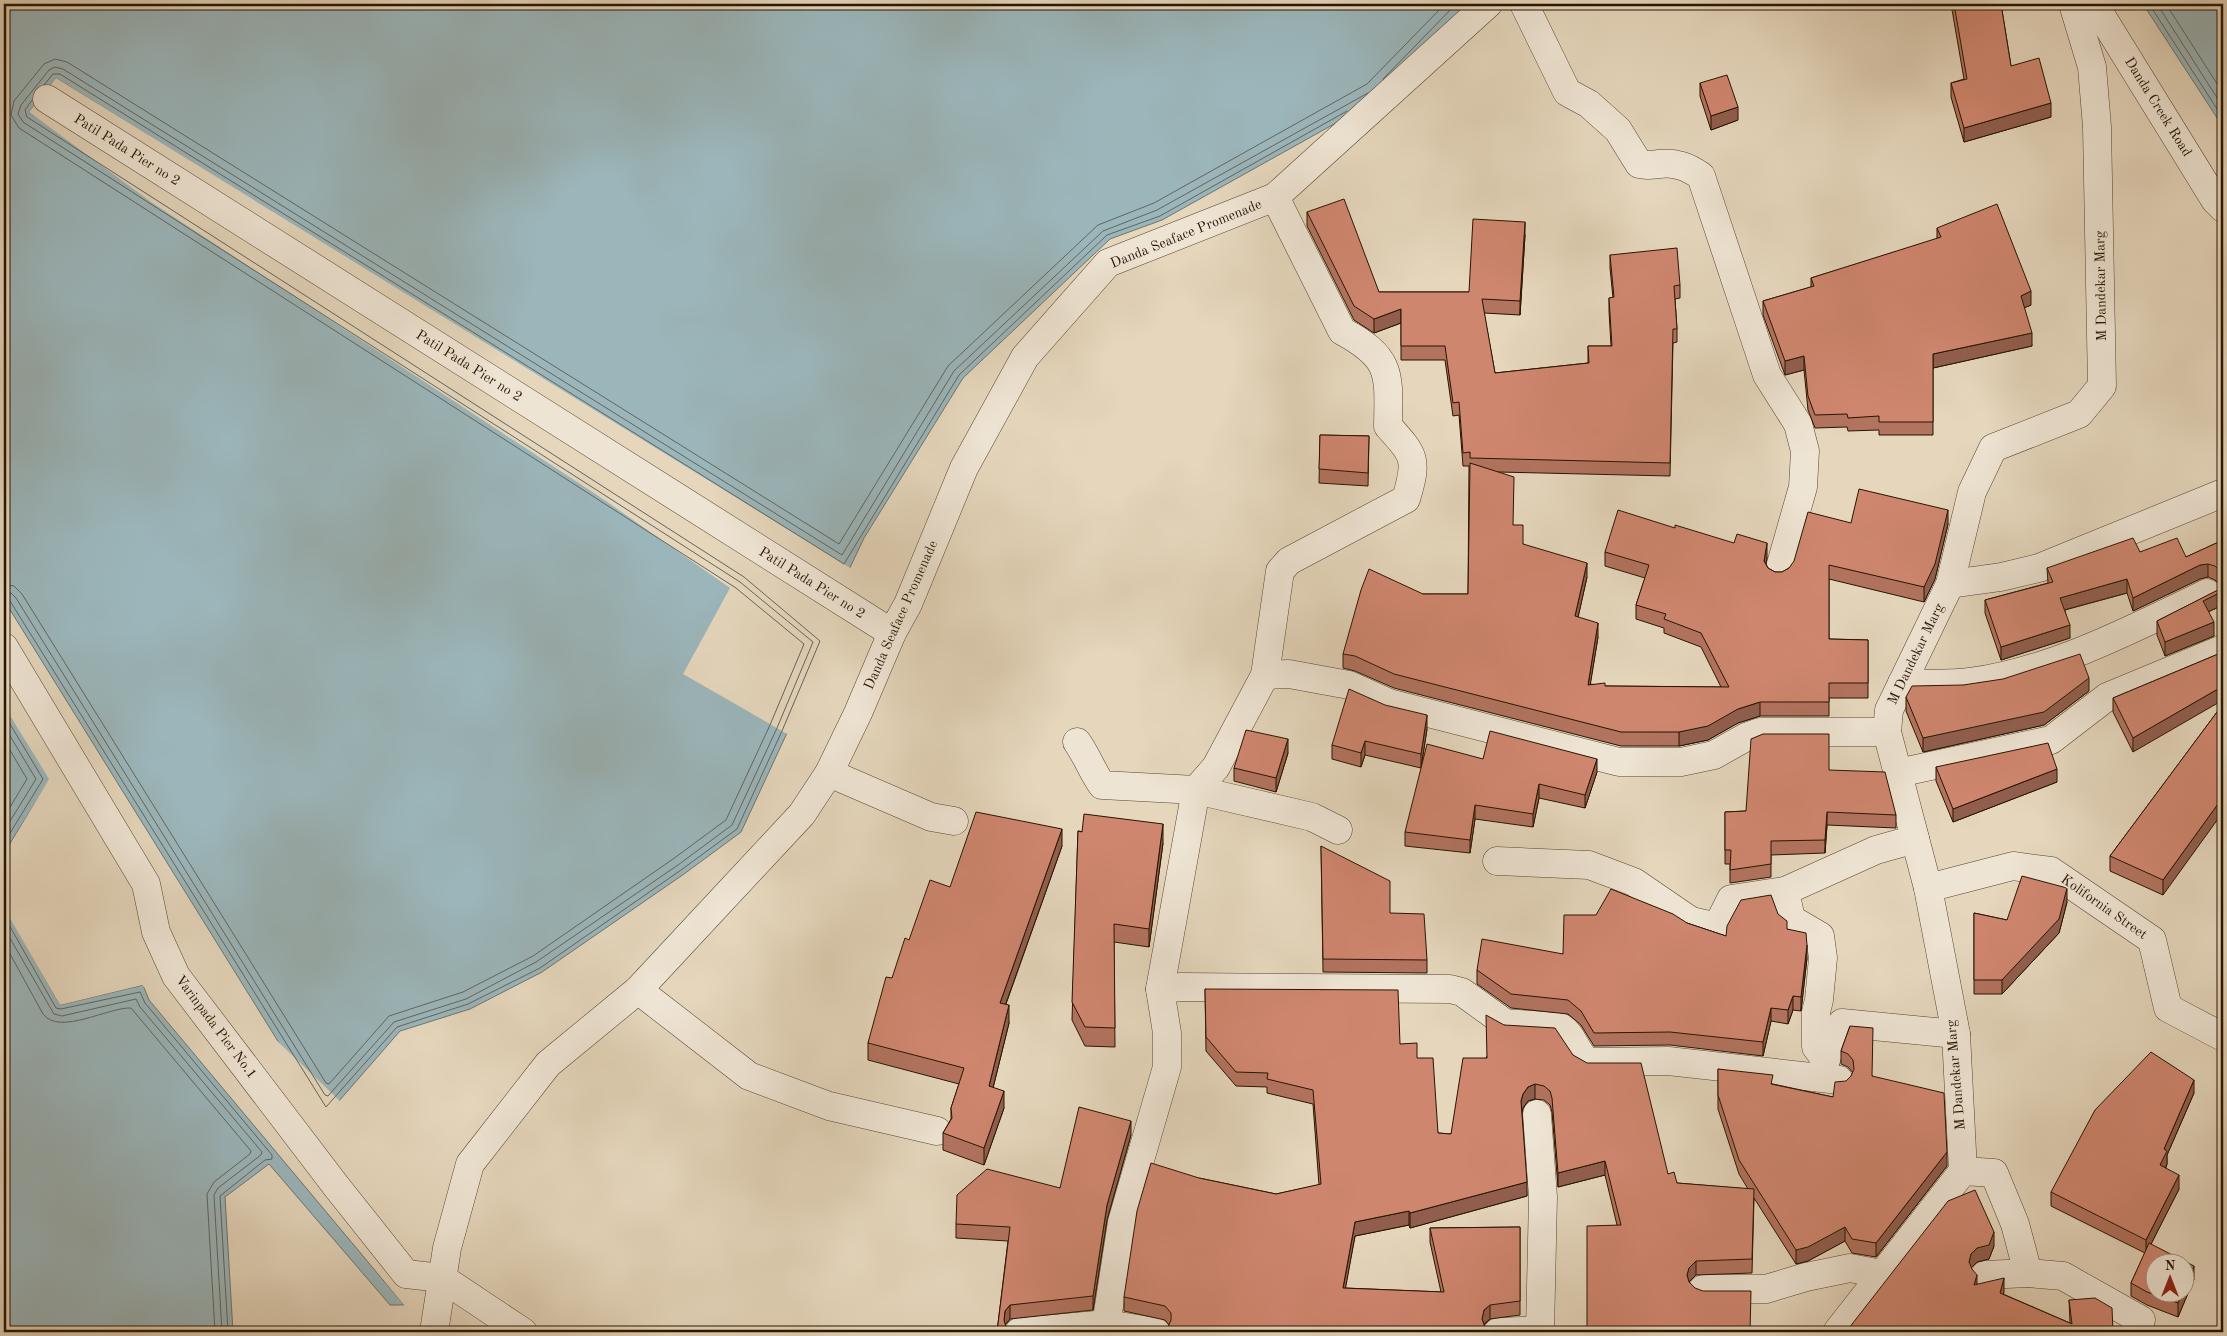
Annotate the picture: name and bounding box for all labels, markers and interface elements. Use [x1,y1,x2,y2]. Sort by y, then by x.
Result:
street label: Danda Creek Road [2122,55,2194,159]
street label: Patil Pada Pier no 2 [72,112,182,188]
street label: Danda Seaface Promenade [1108,197,1264,271]
street label: M Dandekar Marg [2093,230,2109,341]
street label: Patil Pada Pier no 2 [414,328,524,404]
street label: Danda Seaface Promenade [862,538,940,692]
street label: Patil Pada Pier no 2 [757,545,867,621]
street label: M Dandekar Marg [1885,601,1947,707]
street label: Kolifornia Street [2058,872,2150,942]
street label: Varinpada Pier No.1 [173,973,259,1081]
street label: M Dandekar Marg [1944,1019,1968,1131]
north arrow [2144,1254,2194,1304]
text: N [2165,1259,2176,1273]

